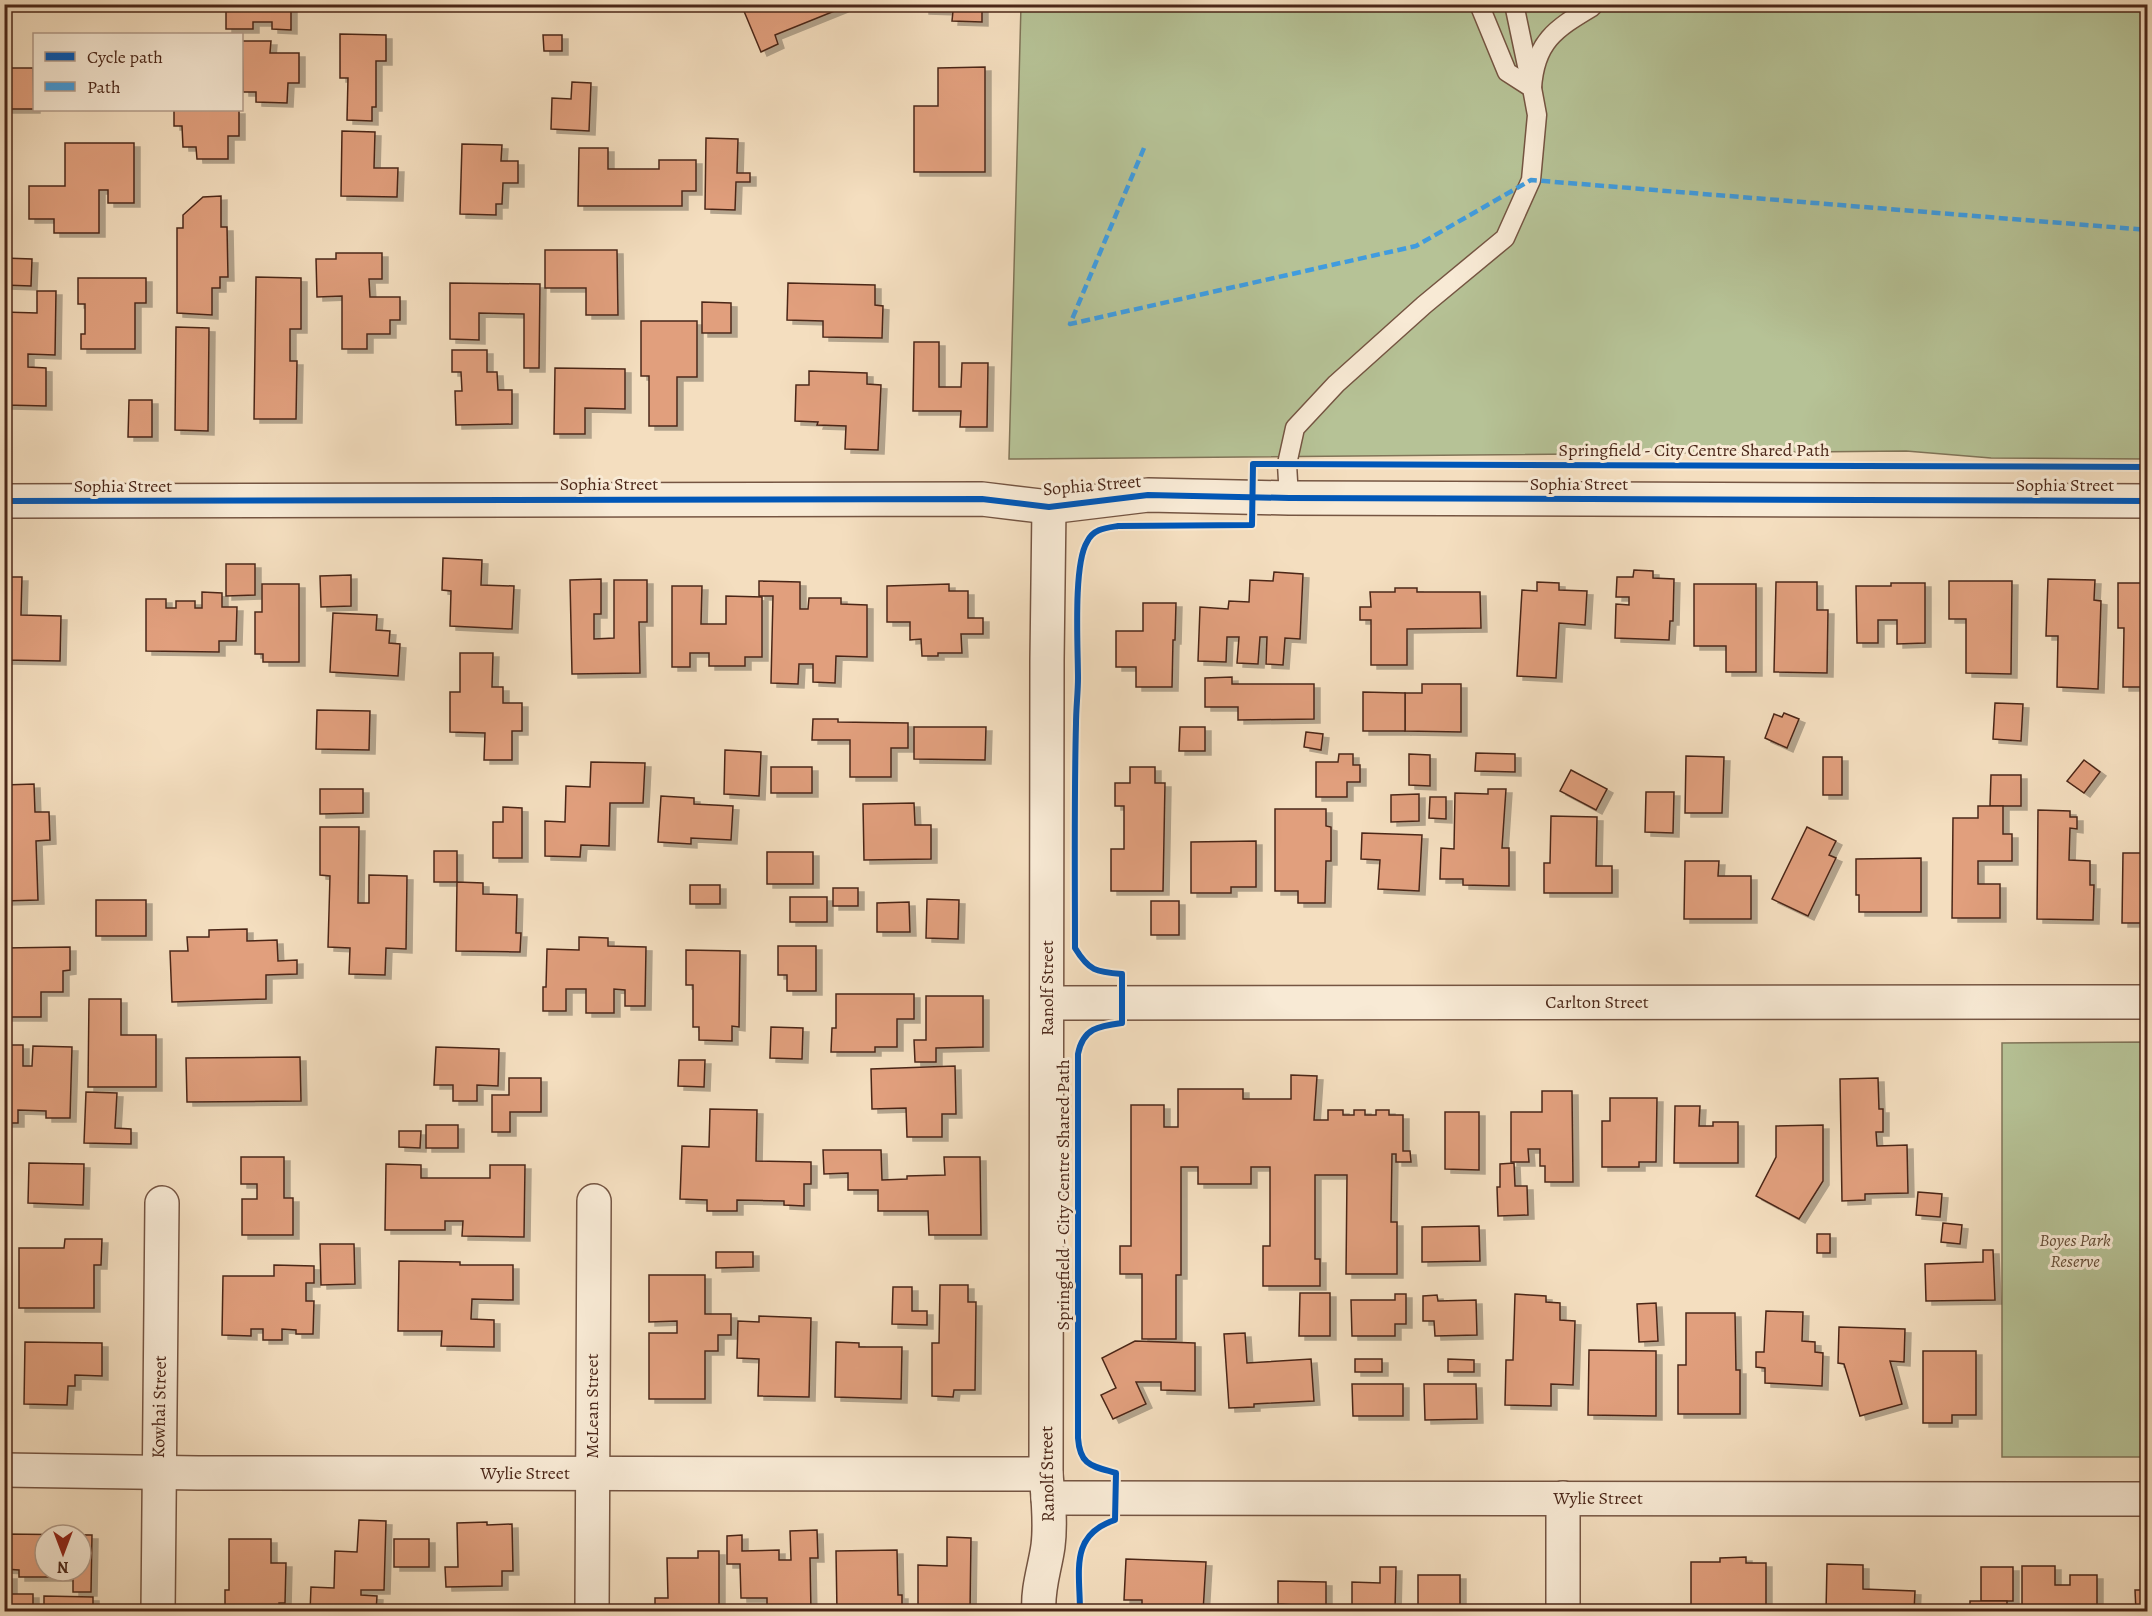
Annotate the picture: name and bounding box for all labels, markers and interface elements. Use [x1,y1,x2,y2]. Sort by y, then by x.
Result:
legend [33,33,243,111]
text: Cycle path [87,45,163,69]
text: Path [87,75,121,99]
street label: Springfield - City Centre Shared Path [1558,438,1830,462]
street label: Sophia Street [1042,469,1142,501]
street label: Sophia Street [560,472,658,496]
street label: Sophia Street [1530,472,1628,496]
street label: Sophia Street [2016,473,2114,497]
street label: Sophia Street [74,474,172,498]
street label: Ranolf Street [1035,940,1059,1036]
street label: Carlton Street [1545,990,1649,1014]
street label: Springfield - City Centre Shared Path [1051,1059,1075,1331]
park label: Boyes Park Reserve [2039,1228,2111,1273]
street label: McLean Street [580,1353,604,1459]
street label: Kowhai Street [146,1355,172,1459]
street label: Ranolf Street [1034,1426,1060,1522]
street label: Wylie Street [479,1461,570,1485]
street label: Wylie Street [1552,1486,1643,1510]
north arrow [33,1523,93,1583]
text: N [57,1556,69,1578]

